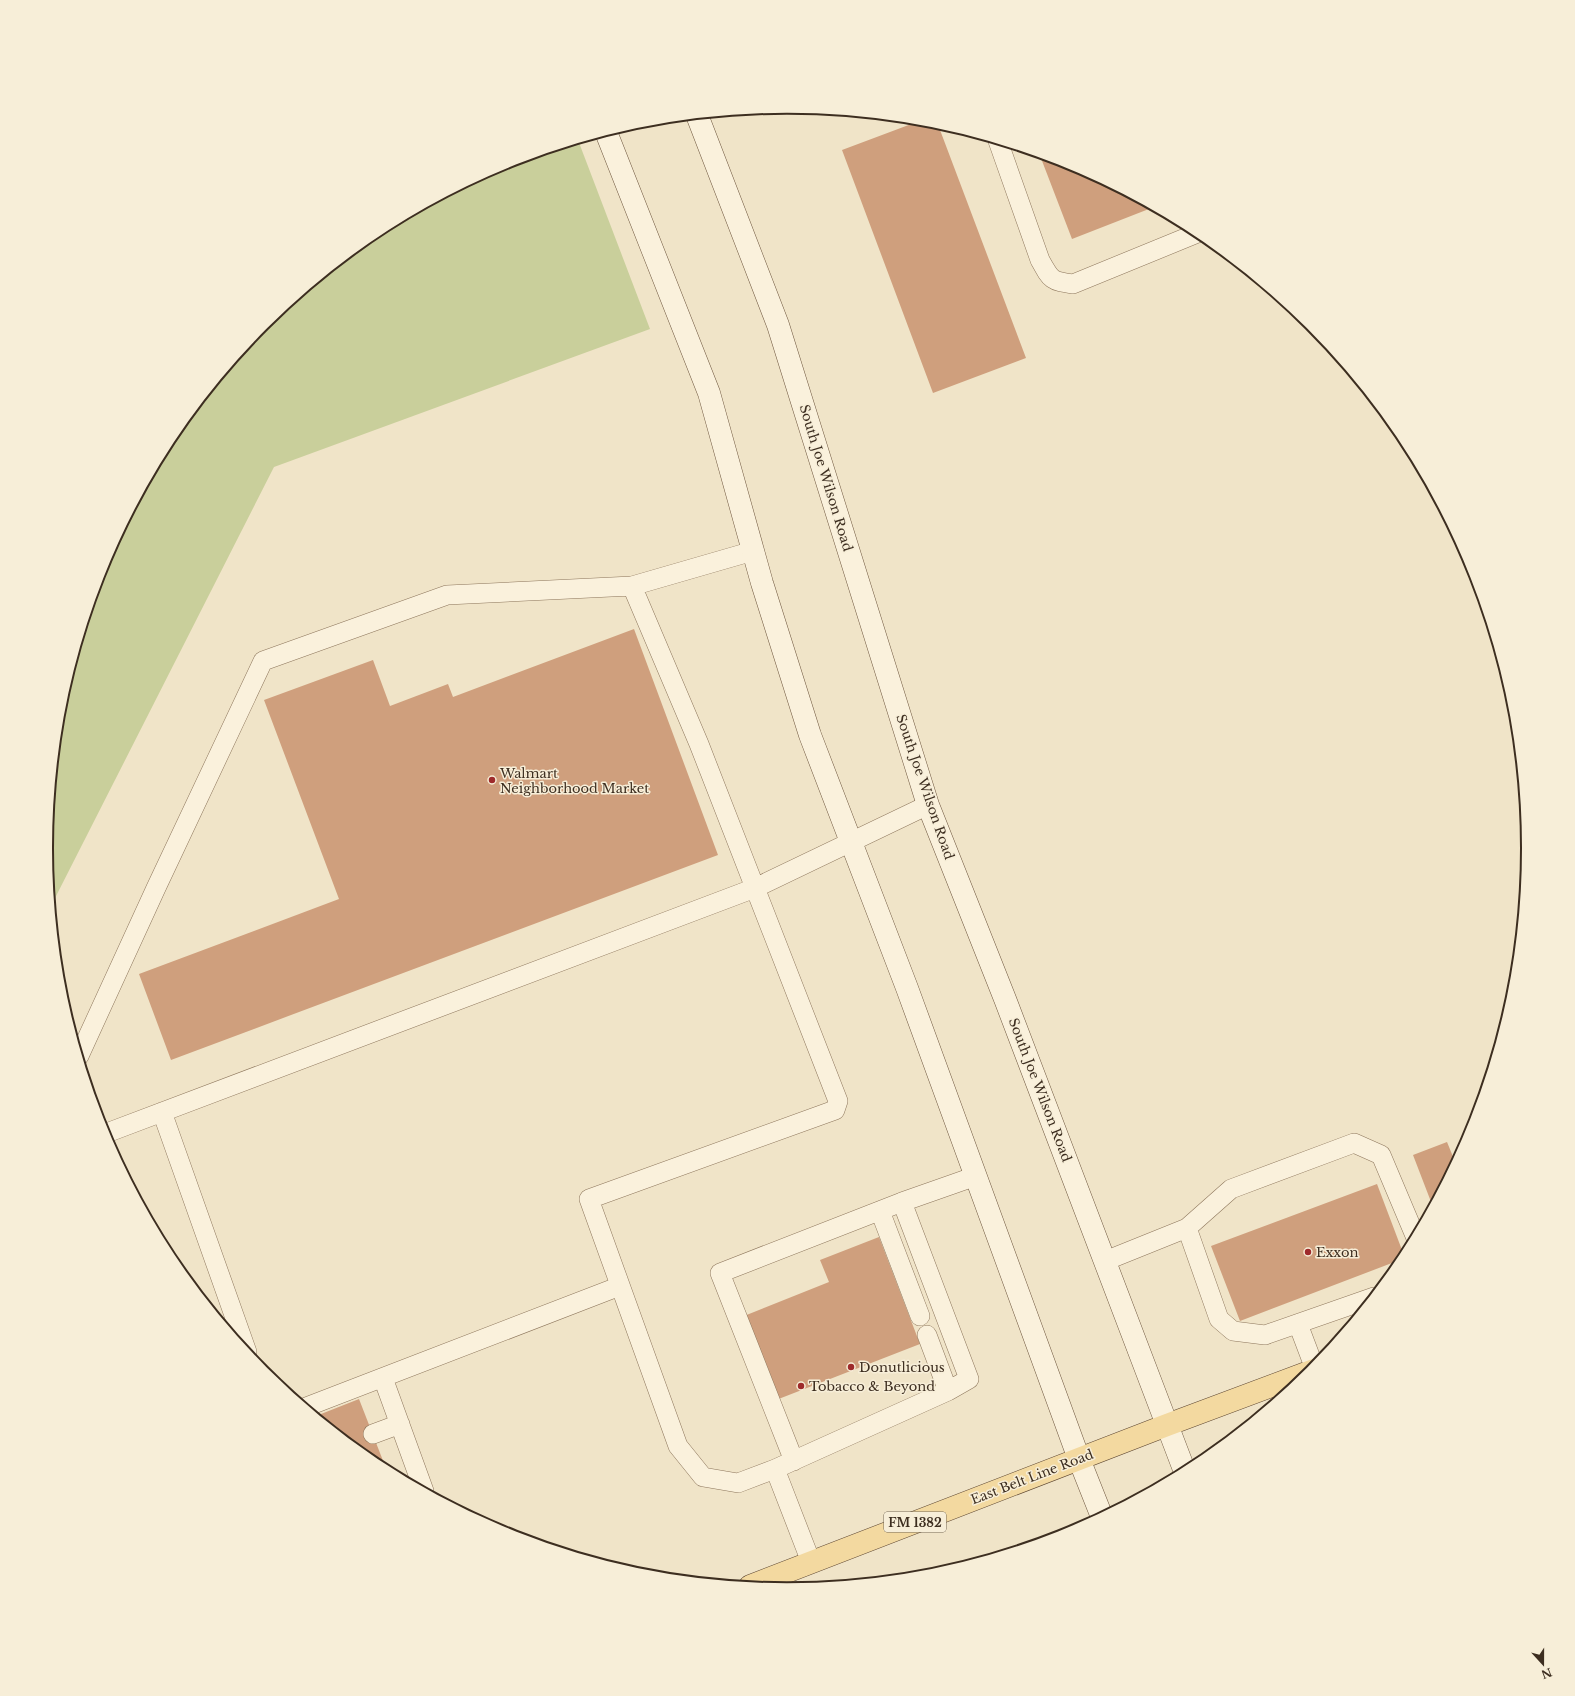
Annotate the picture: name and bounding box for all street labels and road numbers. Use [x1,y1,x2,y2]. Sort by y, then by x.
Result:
street label: South Joe Wilson Road [796,403,857,554]
street label: South Joe Wilson Road [892,712,958,862]
street label: South Joe Wilson Road [1005,1016,1075,1165]
street label: East Belt Line Road [968,1446,1096,1508]
road number: FM 1382 [884,1512,946,1532]

